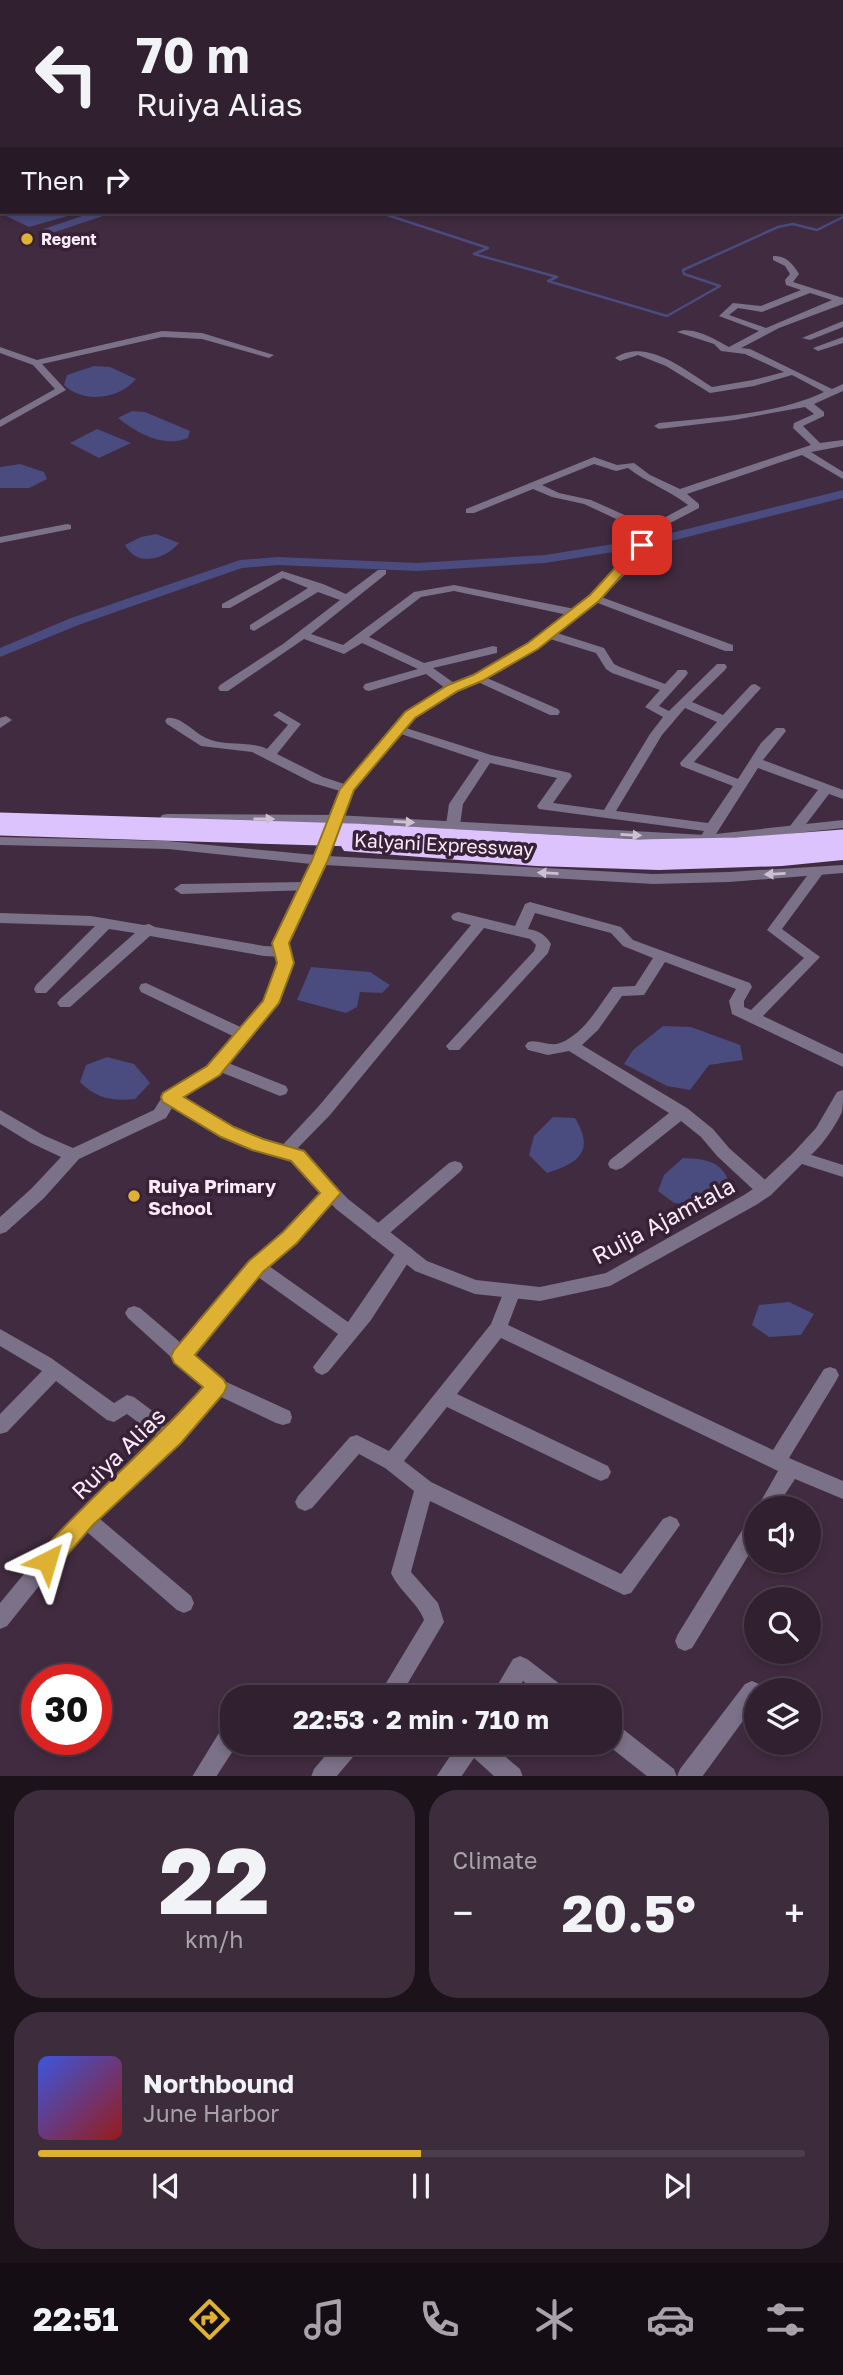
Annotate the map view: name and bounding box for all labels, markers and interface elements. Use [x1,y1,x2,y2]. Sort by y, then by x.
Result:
text: 70 m [136,25,250,84]
icon: left [21,28,112,119]
text: Ruiya Alias [136,85,303,123]
icon: right [98,161,136,199]
text: Then [21,165,84,196]
place label: Regent [41,229,97,249]
marker: Regent [19,231,35,247]
pin [612,515,672,575]
icon: arrive [623,526,661,564]
one-way arrow [253,813,275,825]
one-way arrow [393,817,415,828]
street label: Kalyani Expressway [354,828,535,860]
one-way arrow [620,829,642,840]
one-way arrow [537,867,559,878]
one-way arrow [764,869,786,880]
street label: Ruija Ajamtala [587,1171,739,1269]
place label: Ruiya Primary School [148,1174,277,1219]
marker: Ruiya Primary School [126,1188,142,1204]
street label: Ruiya Alias [65,1401,171,1505]
map controls [744,1496,821,1755]
button: sound [744,1496,821,1573]
position arrow [10,1524,84,1598]
button: search [744,1587,821,1664]
speed limit sign: 30 [21,1664,112,1755]
button: layers [744,1678,821,1755]
text: 22:53 · 2 min · 710 m [293,1704,549,1735]
text: 22 [159,1825,270,1934]
text: Climate [453,1846,537,1874]
text: 20.5° [562,1881,696,1943]
text: − [453,1890,473,1935]
text: + [784,1890,805,1935]
text: km/h [185,1925,244,1953]
text: Northbound [143,2068,294,2099]
text: June Harbor [143,2099,279,2127]
icon: previous [147,2167,185,2205]
icon: pause [402,2167,440,2205]
icon: next [658,2167,696,2205]
icon: directions [185,2295,234,2344]
icon: music [300,2295,349,2344]
icon: phone [415,2295,464,2344]
icon: climate [530,2295,579,2344]
icon: car [646,2295,695,2344]
icon: filters [761,2295,810,2344]
text: 22:51 [33,2300,118,2338]

